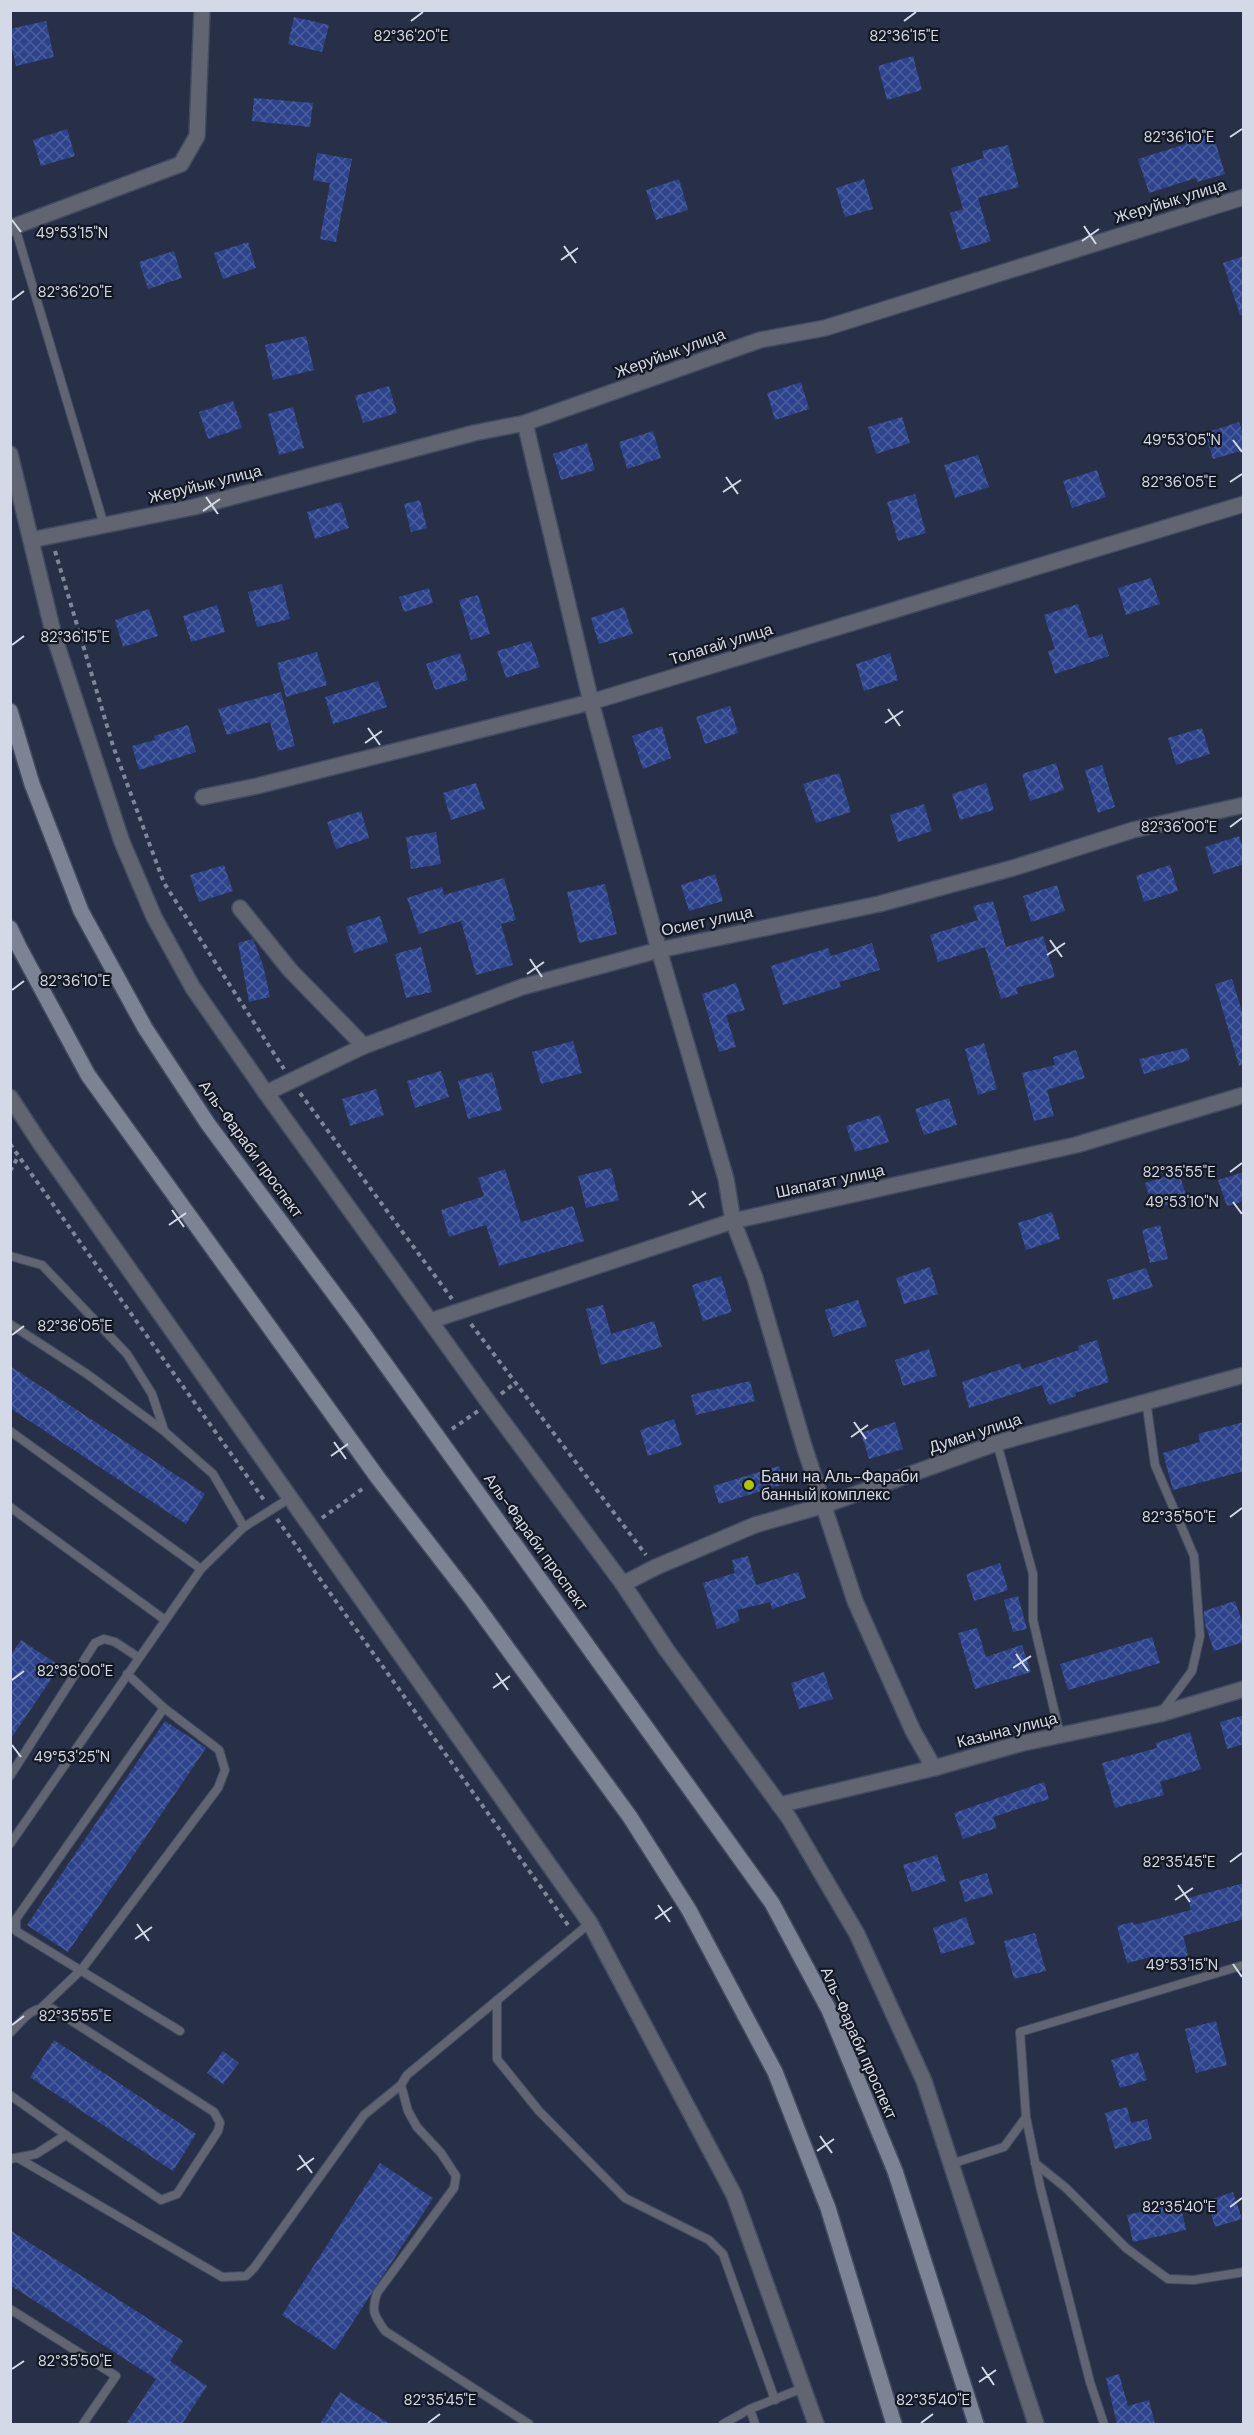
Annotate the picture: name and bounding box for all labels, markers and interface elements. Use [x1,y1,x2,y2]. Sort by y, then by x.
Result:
text: 82°36'20"E [374,26,448,46]
text: 82°36'15"E [869,26,939,46]
text: 82°36'10"E [1143,127,1215,147]
street label: Жеруйык улица [1112,174,1229,228]
text: 49°53'15"N [36,223,108,243]
text: 82°36'20"E [38,282,112,302]
street label: Жеруйык улица [612,323,728,383]
text: 49°53'05"N [1143,430,1221,450]
street label: Жеруйык улица [146,460,264,508]
text: 82°36'05"E [1141,472,1217,492]
street label: Толагай улица [667,618,775,670]
text: 82°36'15"E [40,627,110,647]
text: 82°36'00"E [1141,817,1217,837]
street label: Осиет улица [659,901,755,941]
text: 82°36'10"E [39,971,111,991]
street label: Аль-Фараби проспект [194,1076,308,1222]
street label: Шапагат улица [774,1159,886,1203]
text: 82°35'55"E [1142,1162,1216,1182]
text: 49°53'10"N [1145,1192,1219,1212]
text: 82°36'05"E [37,1316,113,1336]
street label: Думан улица [926,1408,1024,1458]
place label: Бани на Аль-Фараби банный комплекс [761,1466,918,1505]
street label: Аль-Фараби проспект [479,1469,593,1615]
marker: Бани на Аль-Фараби банный комплекс [742,1478,756,1492]
text: 82°35'50"E [1142,1507,1216,1527]
text: 82°36'00"E [37,1661,113,1681]
street label: Казына улица [955,1707,1060,1753]
text: 49°53'25"N [34,1747,110,1767]
text: 82°35'45"E [1143,1852,1215,1872]
text: 49°53'15"N [1146,1955,1218,1975]
street label: Аль-Фараби проспект [816,1963,902,2123]
text: 82°35'55"E [38,2006,112,2026]
text: 82°35'40"E [1142,2197,1216,2217]
text: 82°35'50"E [38,2351,112,2371]
text: 82°35'45"E [404,2390,476,2410]
text: 82°35'40"E [896,2390,970,2410]

